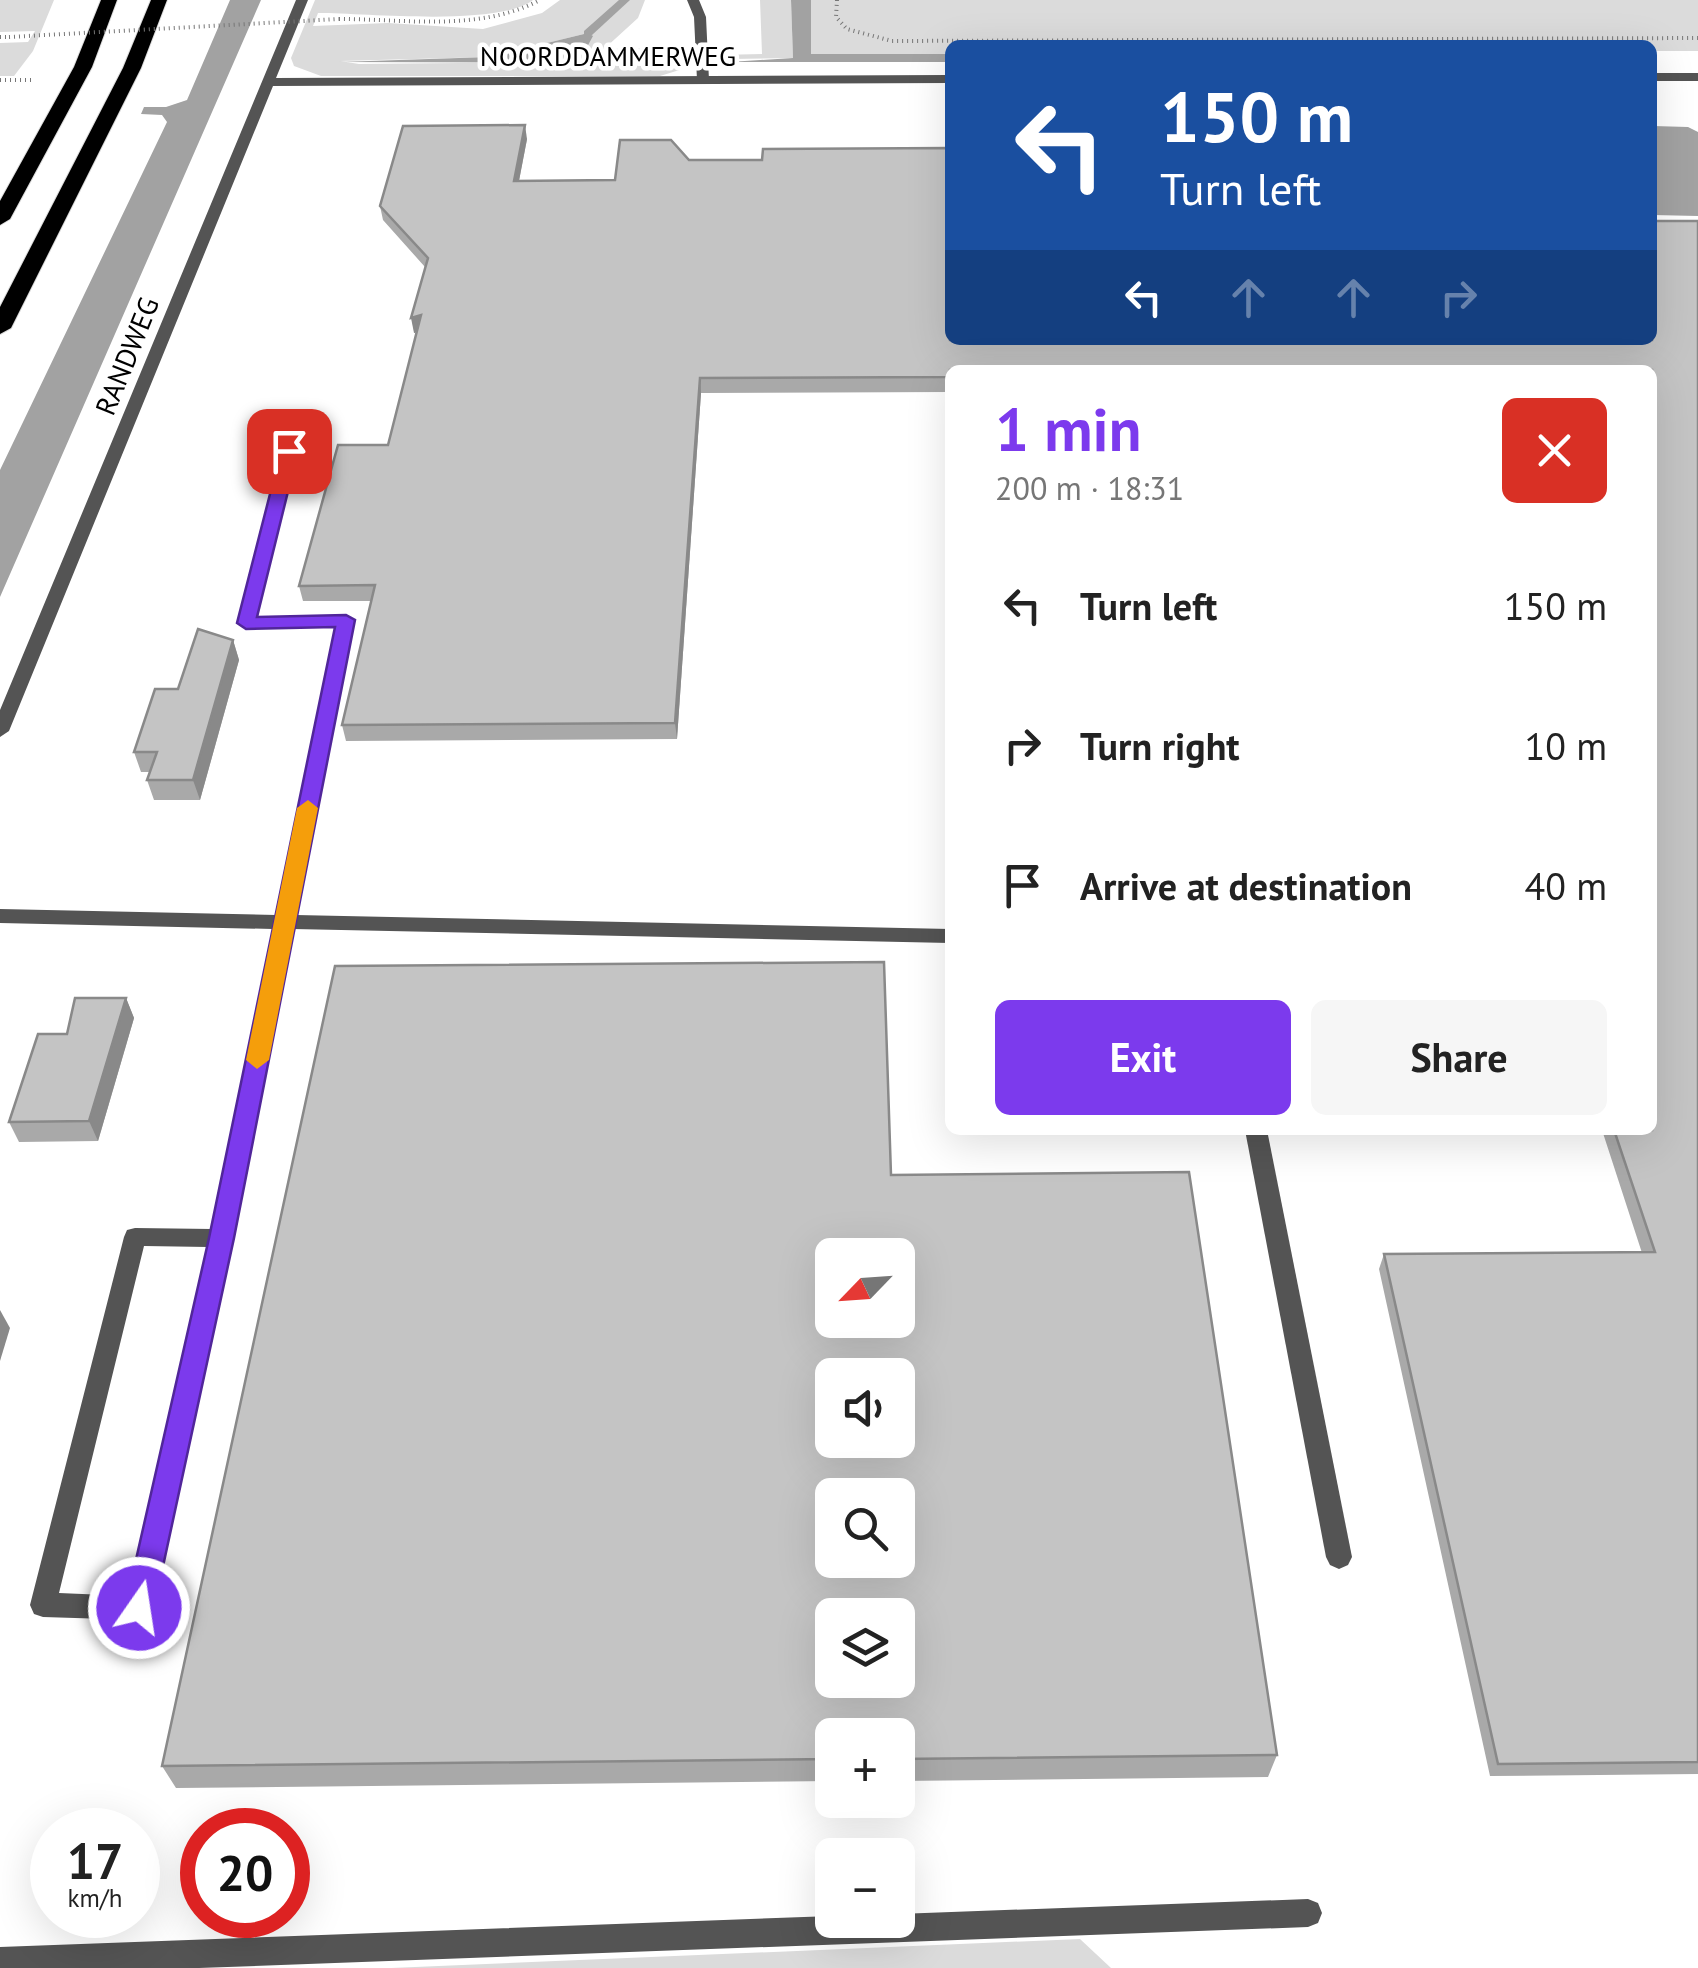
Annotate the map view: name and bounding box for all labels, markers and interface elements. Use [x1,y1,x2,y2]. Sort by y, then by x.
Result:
street label: NOORDDAMMERWEG [480,37,736,74]
text: 150 m [1160,71,1353,161]
icon: left [995,80,1125,210]
text: Turn left [1160,159,1321,217]
icon: left [1116,270,1171,325]
icon: ahead [1221,270,1276,325]
icon: ahead [1326,270,1381,325]
icon: right [1431,270,1486,325]
street label: RANDWEG [86,291,167,420]
text: 1 min [995,390,1141,468]
button: close [1502,398,1607,503]
pin [247,409,332,494]
icon: arrive [262,424,317,479]
text: 200 m · 18:31 [995,467,1184,509]
icon: left [995,578,1050,633]
text: Turn left [1080,581,1217,630]
text: 150 m [1504,581,1607,630]
icon: right [995,718,1050,773]
text: Turn right [1080,721,1240,770]
text: 10 m [1525,721,1607,770]
icon: arrive [995,858,1050,913]
text: Arrive at destination [1080,861,1412,910]
text: 40 m [1525,861,1607,910]
button: Exit [995,1000,1291,1115]
button: Share [1311,1000,1607,1115]
north arrow [815,1238,915,1338]
map controls [815,1238,915,1938]
button: sound [815,1358,915,1458]
button: search [815,1478,915,1578]
position arrow [87,1556,191,1660]
button: layers [815,1598,915,1698]
button: + [815,1718,915,1818]
speed limit sign: 20 [180,1808,310,1938]
text: 17 [67,1828,123,1893]
button: − [815,1838,915,1938]
text: km/h [68,1882,122,1914]

